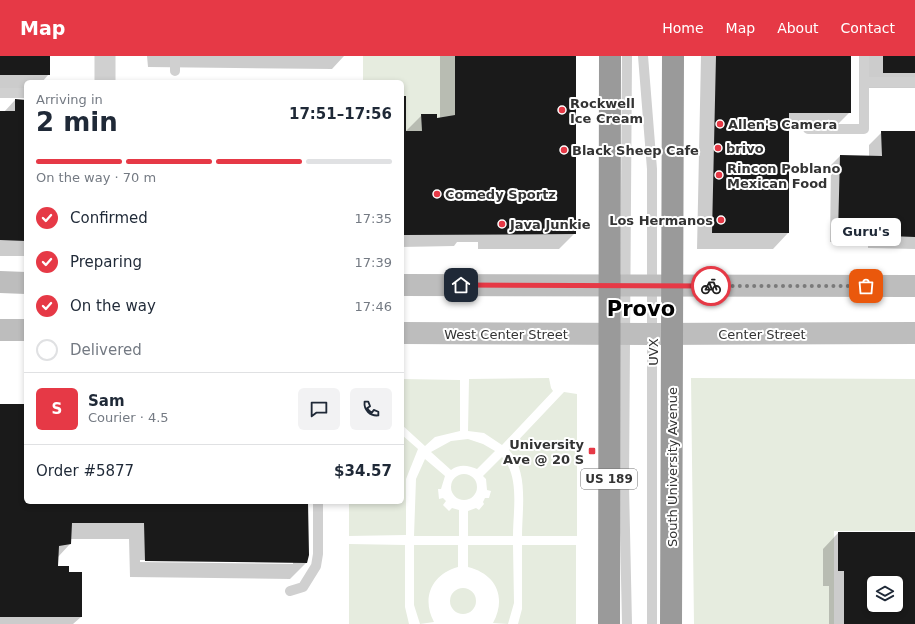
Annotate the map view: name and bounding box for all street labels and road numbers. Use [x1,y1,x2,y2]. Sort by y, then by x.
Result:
street label: West Center Street [444,327,568,342]
street label: Center Street [718,327,806,342]
street label: UVX [646,338,661,366]
street label: South University Avenue [665,387,680,547]
road number: US 189 [581,469,637,489]

